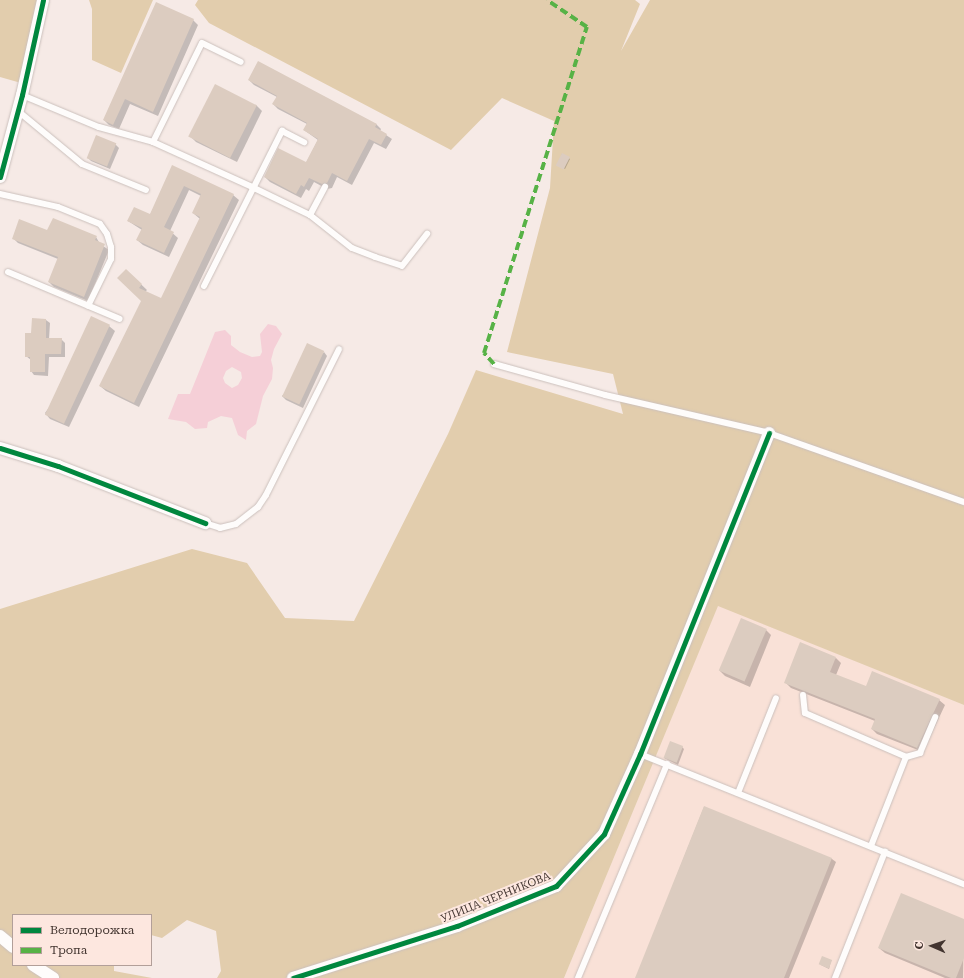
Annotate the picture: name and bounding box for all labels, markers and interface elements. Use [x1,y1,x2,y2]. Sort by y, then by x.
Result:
street label: УЛИЦА ЧЕРНИКОВА [439,870,553,926]
legend [12,914,152,966]
text: Велодорожка [50,923,134,937]
north arrow [912,926,952,966]
text: С [913,941,926,950]
text: Тропа [50,943,87,957]

